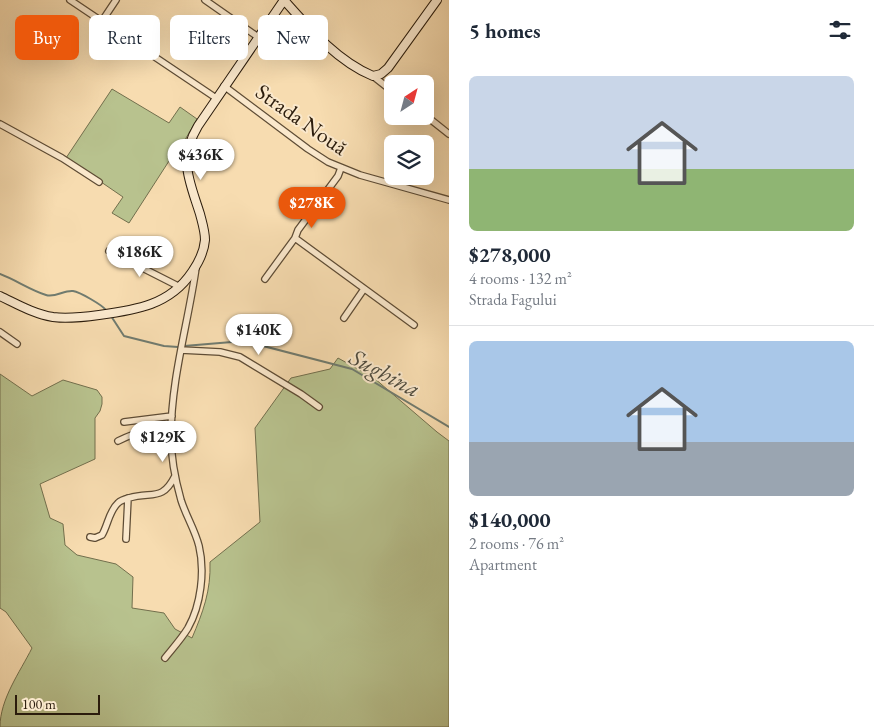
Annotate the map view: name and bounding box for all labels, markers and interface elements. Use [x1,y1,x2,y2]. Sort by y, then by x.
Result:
chip: Buy [15,15,79,60]
chip: Rent [89,15,160,60]
chip: Filters [170,15,248,60]
chip: New [258,15,328,60]
icon: filters [826,16,854,44]
text: 5 homes [469,17,541,44]
north arrow [384,75,434,125]
map controls [384,75,434,185]
street label: Strada Nouă [250,77,354,162]
icon: home [617,108,707,198]
button: layers [384,135,434,185]
pin: $436K [166,138,236,181]
text: $436K [179,144,223,165]
pin: $278K [277,186,347,229]
text: $278K [290,192,334,213]
pin: $186K [105,236,175,278]
text: $186K [118,241,162,262]
text: $278,000 [469,241,551,268]
text: 4 rooms · 132 m² [469,268,572,289]
text: Strada Fagului [469,289,557,310]
pin: $140K [224,314,294,356]
text: $140K [237,319,281,340]
water label: Sughina [344,341,426,404]
icon: home [617,374,707,464]
pin: $129K [128,420,198,463]
text: $129K [141,426,185,447]
text: $140,000 [469,506,551,533]
text: 2 rooms · 76 m² [469,533,564,554]
text: Apartment [469,554,537,575]
scale bar [15,692,100,715]
text: 100 m [22,695,56,713]

